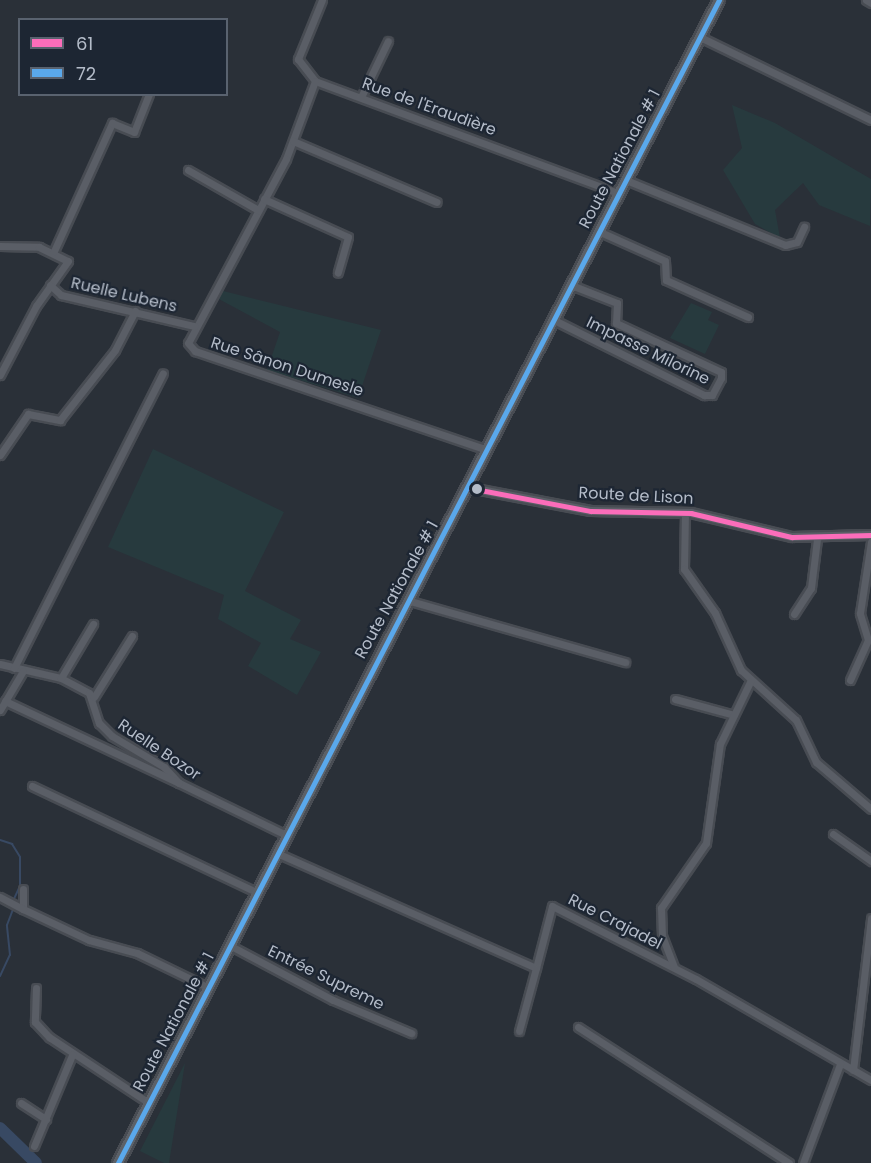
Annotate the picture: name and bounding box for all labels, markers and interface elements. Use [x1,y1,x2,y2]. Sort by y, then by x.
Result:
legend [18,18,228,96]
text: 61 [76,31,93,56]
text: 72 [76,61,96,86]
street label: Rue de l'Eraudière [359,74,499,140]
street label: Route Nationale # 1 [575,86,665,232]
street label: Ruelle Lubens [69,273,179,317]
street label: Impasse Milorine [583,313,713,389]
street label: Rue Sânon Dumesle [208,333,366,401]
unlabelled marker [471,483,483,495]
street label: Route de Lison [578,483,694,509]
street label: Route Nationale # 1 [351,518,443,662]
street label: Ruelle Bozor [114,715,204,785]
street label: Rue Crajadel [565,890,665,954]
street label: Entrée Supreme [265,942,387,1014]
street label: Route Nationale # 1 [129,949,219,1095]

